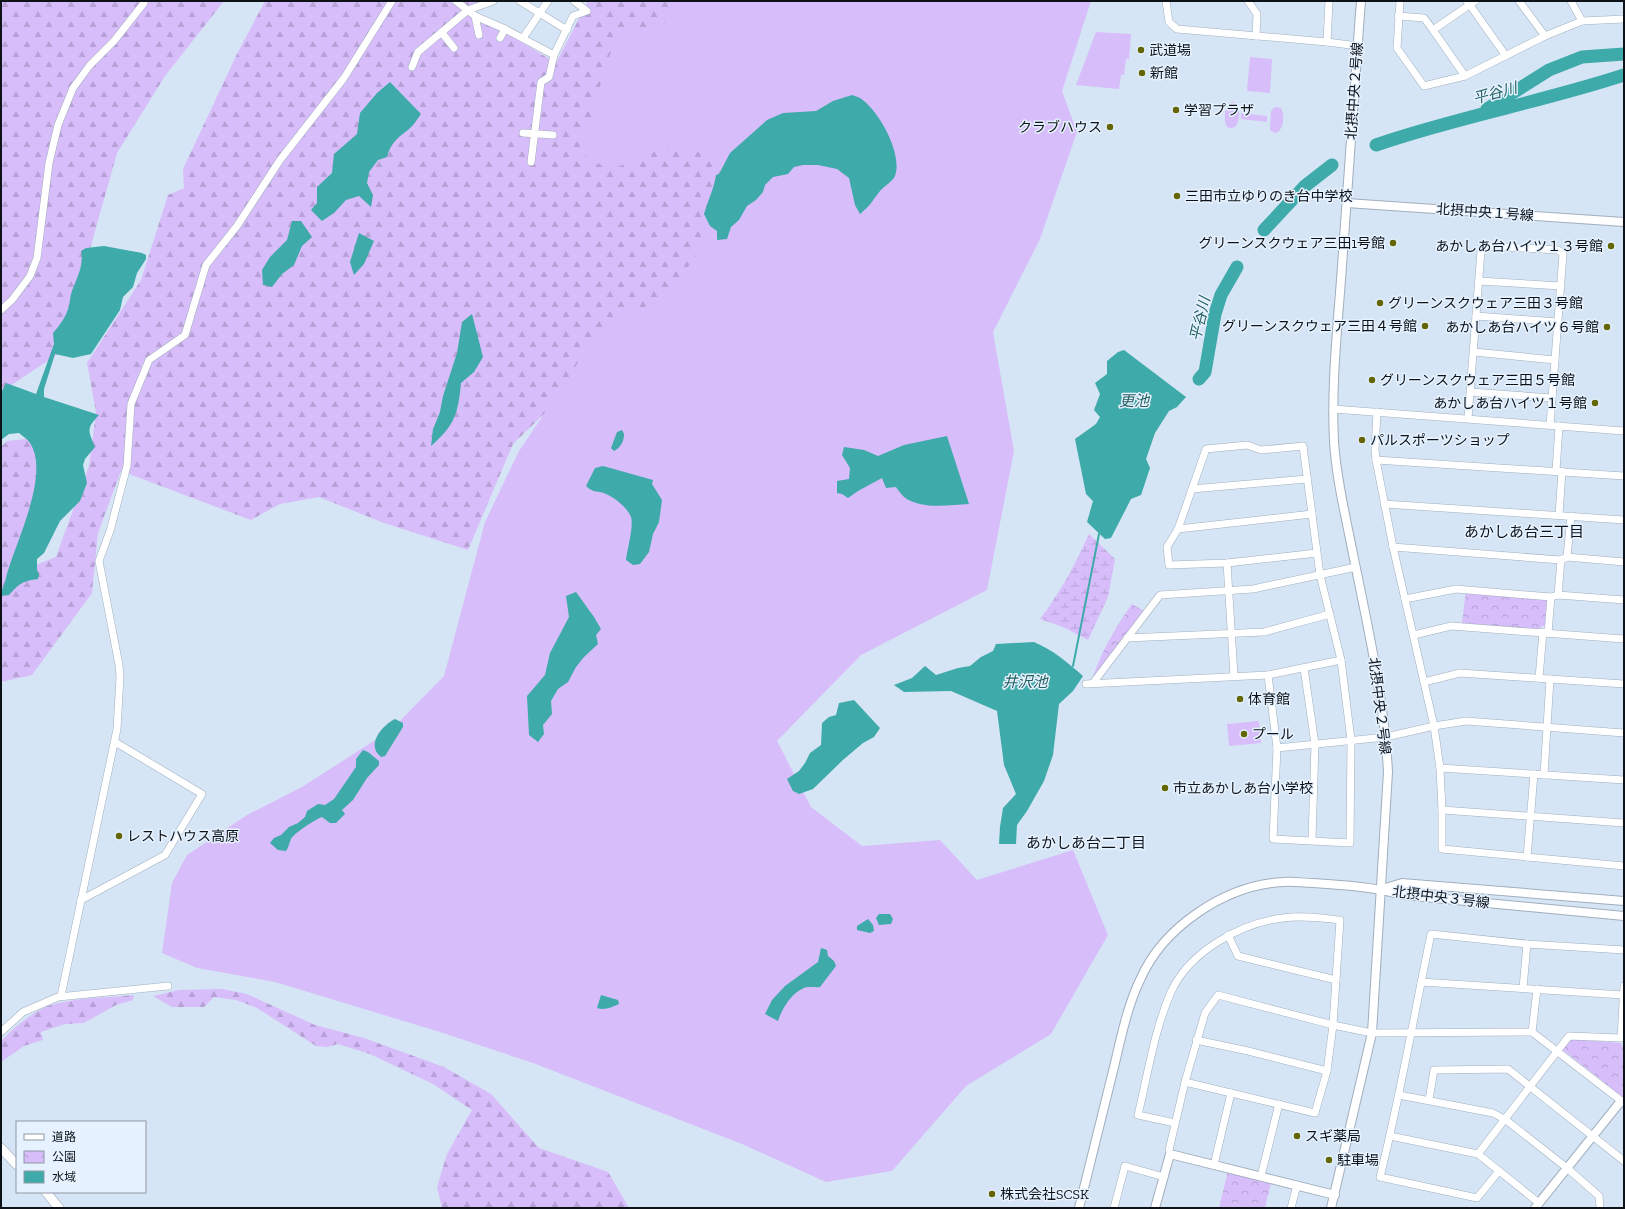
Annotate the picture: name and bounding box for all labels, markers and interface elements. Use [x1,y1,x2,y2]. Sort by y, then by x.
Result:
place label: 武道場 [1149,42,1191,59]
street label: 北摂中央２号線 [1343,42,1366,141]
marker: 武道場 [1136,45,1146,55]
place label: 新館 [1150,65,1178,82]
marker: 新館 [1137,68,1147,78]
water label: 平谷川 [1471,78,1521,108]
place label: 学習プラザ [1184,102,1254,119]
marker: 学習プラザ [1171,105,1181,115]
place label: クラブハウス [1018,119,1102,136]
marker: クラブハウス [1105,122,1115,132]
place label: 三田市立ゆりのき台中学校 [1185,188,1353,205]
marker: 三田市立ゆりのき台中学校 [1172,191,1182,201]
street label: 北摂中央１号線 [1435,201,1534,224]
place label: グリーンスクウェア三田1号館 [1199,235,1385,252]
marker: グリーンスクウェア三田1号館 [1388,238,1398,248]
place label: あかしあ台ハイツ１３号館 [1435,238,1603,255]
marker: あかしあ台ハイツ１３号館 [1606,241,1616,251]
water label: 平谷川 [1186,293,1214,343]
place label: グリーンスクウェア三田３号館 [1388,295,1583,312]
marker: グリーンスクウェア三田３号館 [1375,298,1385,308]
place label: グリーンスクウェア三田４号館 [1222,318,1417,335]
place label: あかしあ台ハイツ６号館 [1445,319,1599,336]
marker: グリーンスクウェア三田４号館 [1420,321,1430,331]
marker: あかしあ台ハイツ６号館 [1602,322,1612,332]
place label: グリーンスクウェア三田５号館 [1380,372,1575,389]
marker: グリーンスクウェア三田５号館 [1367,375,1377,385]
water label: 更池 [1119,392,1151,410]
place label: あかしあ台ハイツ１号館 [1433,395,1587,412]
marker: あかしあ台ハイツ１号館 [1590,398,1600,408]
place label: パルスポーツショップ [1370,432,1510,449]
marker: パルスポーツショップ [1357,435,1367,445]
district label: あかしあ台三丁目 [1464,523,1584,541]
street label: 北摂中央２号線 [1365,656,1394,756]
water label: 井沢池 [1002,673,1049,691]
place label: 体育館 [1248,691,1290,708]
marker: 体育館 [1235,694,1245,704]
place label: プール [1252,726,1294,743]
marker: プール [1239,729,1249,739]
place label: 市立あかしあ台小学校 [1173,780,1313,797]
marker: 市立あかしあ台小学校 [1160,783,1170,793]
place label: レストハウス高原 [127,828,239,845]
marker: レストハウス高原 [114,831,124,841]
district label: あかしあ台二丁目 [1026,834,1146,852]
street label: 北摂中央３号線 [1391,883,1491,912]
legend [16,1121,146,1193]
place label: スギ薬局 [1305,1128,1361,1145]
text: 道路 [52,1130,76,1144]
marker: スギ薬局 [1292,1131,1302,1141]
text: 公園 [52,1150,76,1164]
place label: 駐車場 [1337,1152,1379,1169]
marker: 駐車場 [1324,1155,1334,1165]
text: 水域 [52,1170,76,1184]
place label: 株式会社SCSK [1000,1186,1089,1203]
marker: 株式会社SCSK [987,1189,997,1199]

